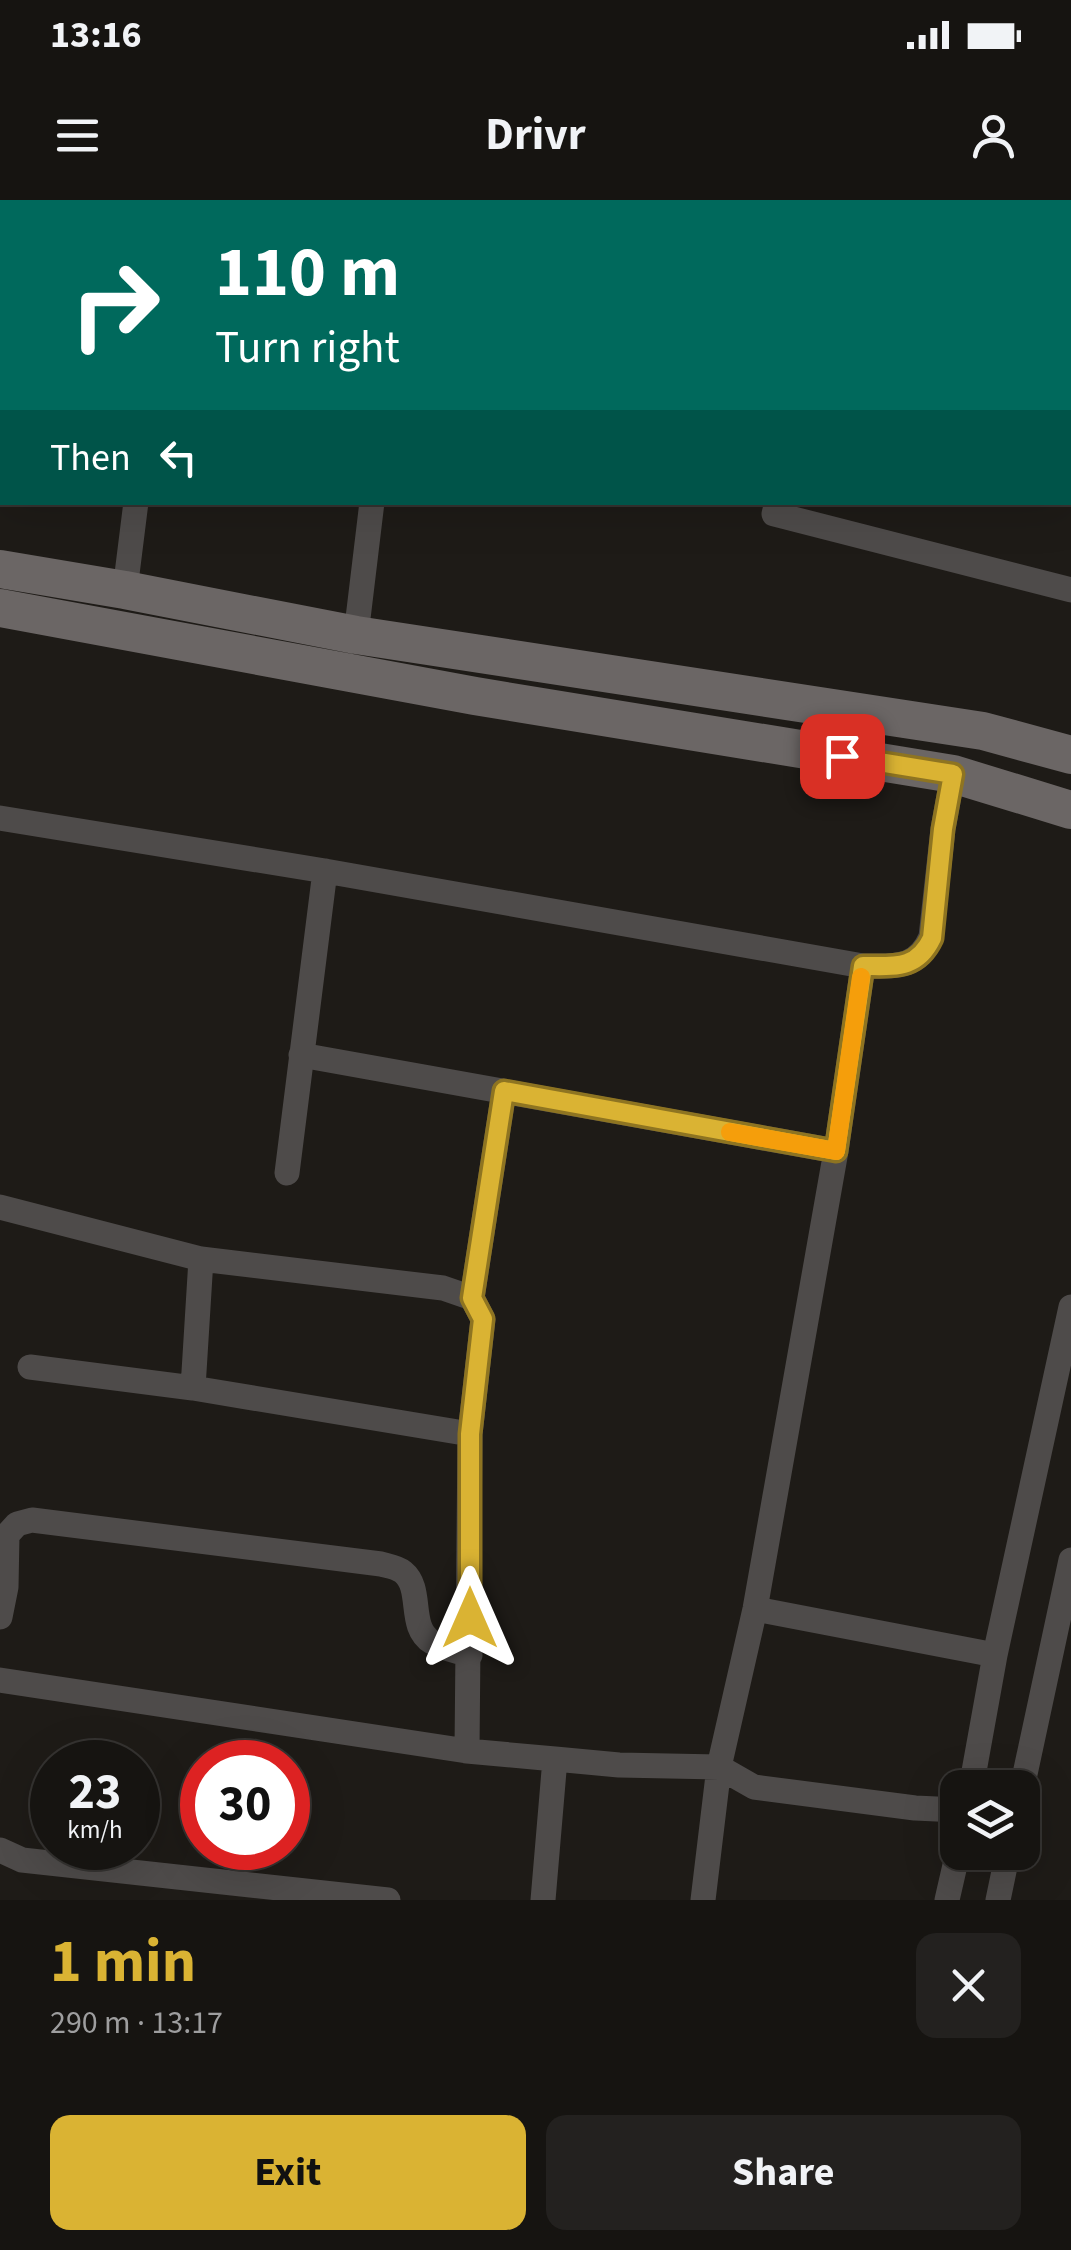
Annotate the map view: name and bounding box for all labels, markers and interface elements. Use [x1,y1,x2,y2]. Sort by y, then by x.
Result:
text: 13:16 [50,8,142,62]
text: Drivr [485,103,586,167]
icon: menu [50,108,105,163]
icon: person [966,108,1021,163]
text: 110 m [215,223,400,323]
icon: right [50,240,180,370]
text: Turn right [215,316,400,380]
icon: left [151,430,206,485]
text: Then [50,431,131,485]
pin [800,714,885,799]
icon: arrive [815,729,870,784]
position arrow [418,1566,522,1670]
speed limit sign: 30 [180,1740,310,1870]
text: 23 [69,1757,121,1828]
map controls [940,1770,1040,1870]
button: layers [940,1770,1040,1870]
text: km/h [67,1812,123,1848]
text: 1 min [50,1920,196,2005]
button: close [916,1933,1021,2038]
text: 290 m · 13:17 [50,2000,223,2046]
button: Exit [50,2115,526,2230]
button: Share [546,2115,1021,2230]

